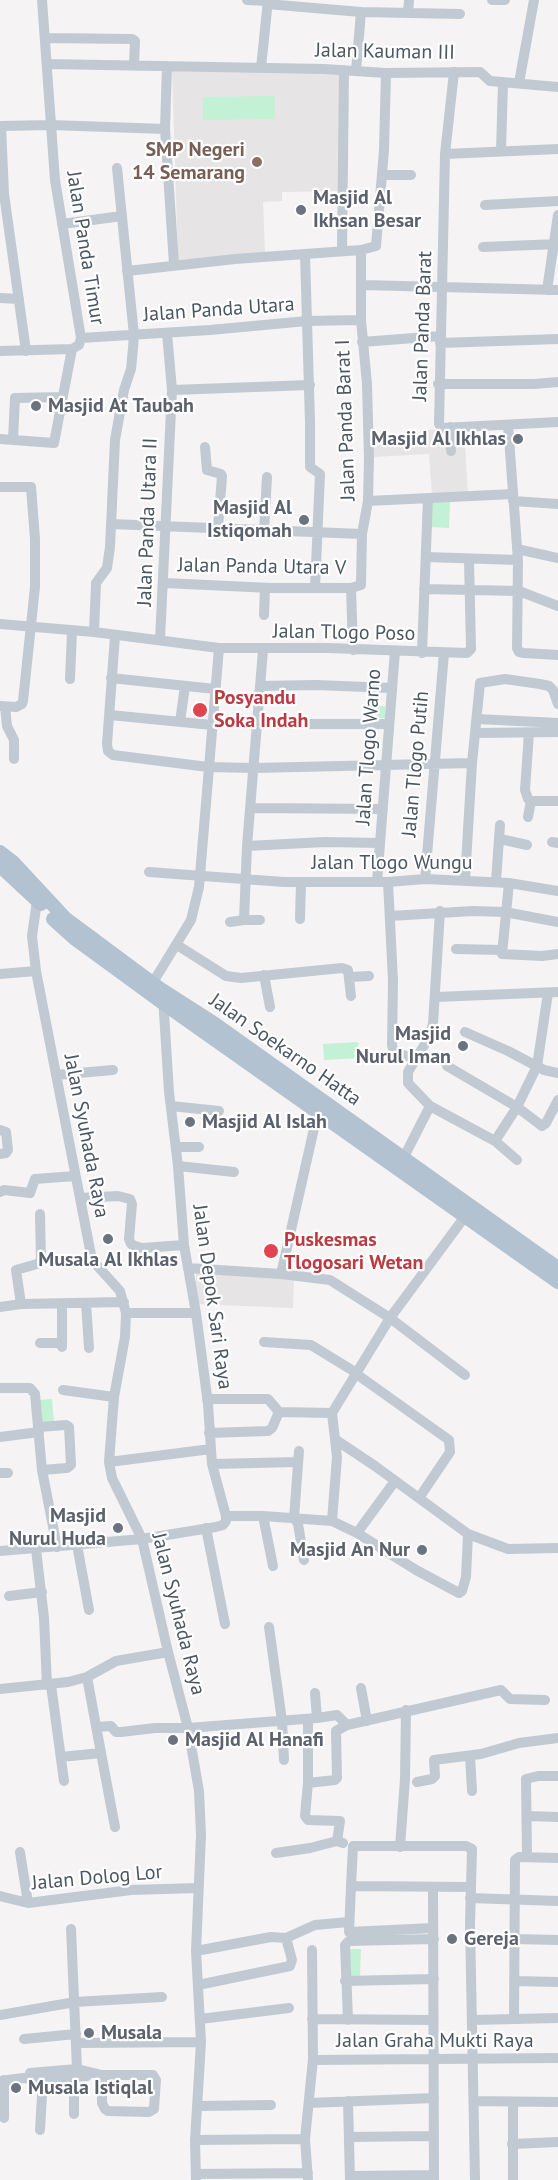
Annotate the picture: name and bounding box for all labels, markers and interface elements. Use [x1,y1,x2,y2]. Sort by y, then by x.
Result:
street label: Jalan Kauman III [315,39,455,65]
place label: SMP Negeri 14 Semarang [132,138,245,185]
marker: SMP Negeri 14 Semarang [250,155,264,169]
street label: Jalan Panda Timur [61,169,109,327]
place label: Masjid Al Ikhsan Besar [313,186,421,233]
marker: Masjid Al Ikhsan Besar [294,203,308,217]
street label: Jalan Panda Barat [408,251,438,401]
street label: Jalan Panda Utara [143,293,295,327]
street label: Jalan Panda Barat I [331,339,361,501]
place label: Masjid At Taubah [48,394,194,418]
marker: Masjid At Taubah [29,399,43,413]
place label: Masjid Al Ikhlas [371,427,506,451]
marker: Masjid Al Ikhlas [511,432,525,446]
street label: Jalan Panda Utara II [133,437,163,607]
place label: Masjid Al Istiqomah [207,496,292,543]
marker: Masjid Al Istiqomah [297,513,311,527]
street label: Jalan Panda Utara V [178,554,346,580]
street label: Jalan Tlogo Poso [273,620,415,646]
street label: Jalan Tlogo Warno [352,668,386,826]
place label: Posyandu Soka Indah [214,686,308,733]
street label: Jalan Tlogo Putih [398,690,434,838]
marker: Posyandu Soka Indah [191,701,209,719]
street label: Jalan Tlogo Wungu [311,851,473,875]
street label: Jalan Soekarno Hatta [205,989,365,1111]
place label: Masjid Nurul Iman [356,1022,451,1069]
marker: Masjid Nurul Iman [456,1039,470,1053]
street label: Jalan Syuhada Raya [58,1052,114,1220]
place label: Masjid Al Islah [202,1110,327,1134]
marker: Masjid Al Islah [183,1115,197,1129]
street label: Jalan Depok Sari Raya [187,1203,237,1391]
place label: Puskesmas Tlogosari Wetan [284,1228,423,1275]
marker: Musala Al Ikhlas [101,1232,115,1246]
marker: Puskesmas Tlogosari Wetan [262,1242,280,1260]
place label: Musala Al Ikhlas [38,1248,178,1272]
place label: Masjid Nurul Huda [9,1504,106,1551]
marker: Masjid Nurul Huda [111,1521,125,1535]
street label: Jalan Syuhada Raya [146,1530,210,1698]
place label: Masjid An Nur [290,1538,410,1562]
marker: Masjid An Nur [415,1543,429,1557]
place label: Masjid Al Hanafi [185,1728,324,1752]
marker: Masjid Al Hanafi [166,1733,180,1747]
street label: Jalan Dolog Lor [31,1860,163,1896]
place label: Gereja [464,1927,519,1951]
marker: Gereja [445,1932,459,1946]
place label: Musala [101,2021,162,2045]
marker: Musala [82,2026,96,2040]
street label: Jalan Graha Mukti Raya [336,2029,534,2053]
place label: Musala Istiqlal [28,2076,153,2100]
marker: Musala Istiqlal [9,2081,23,2095]

